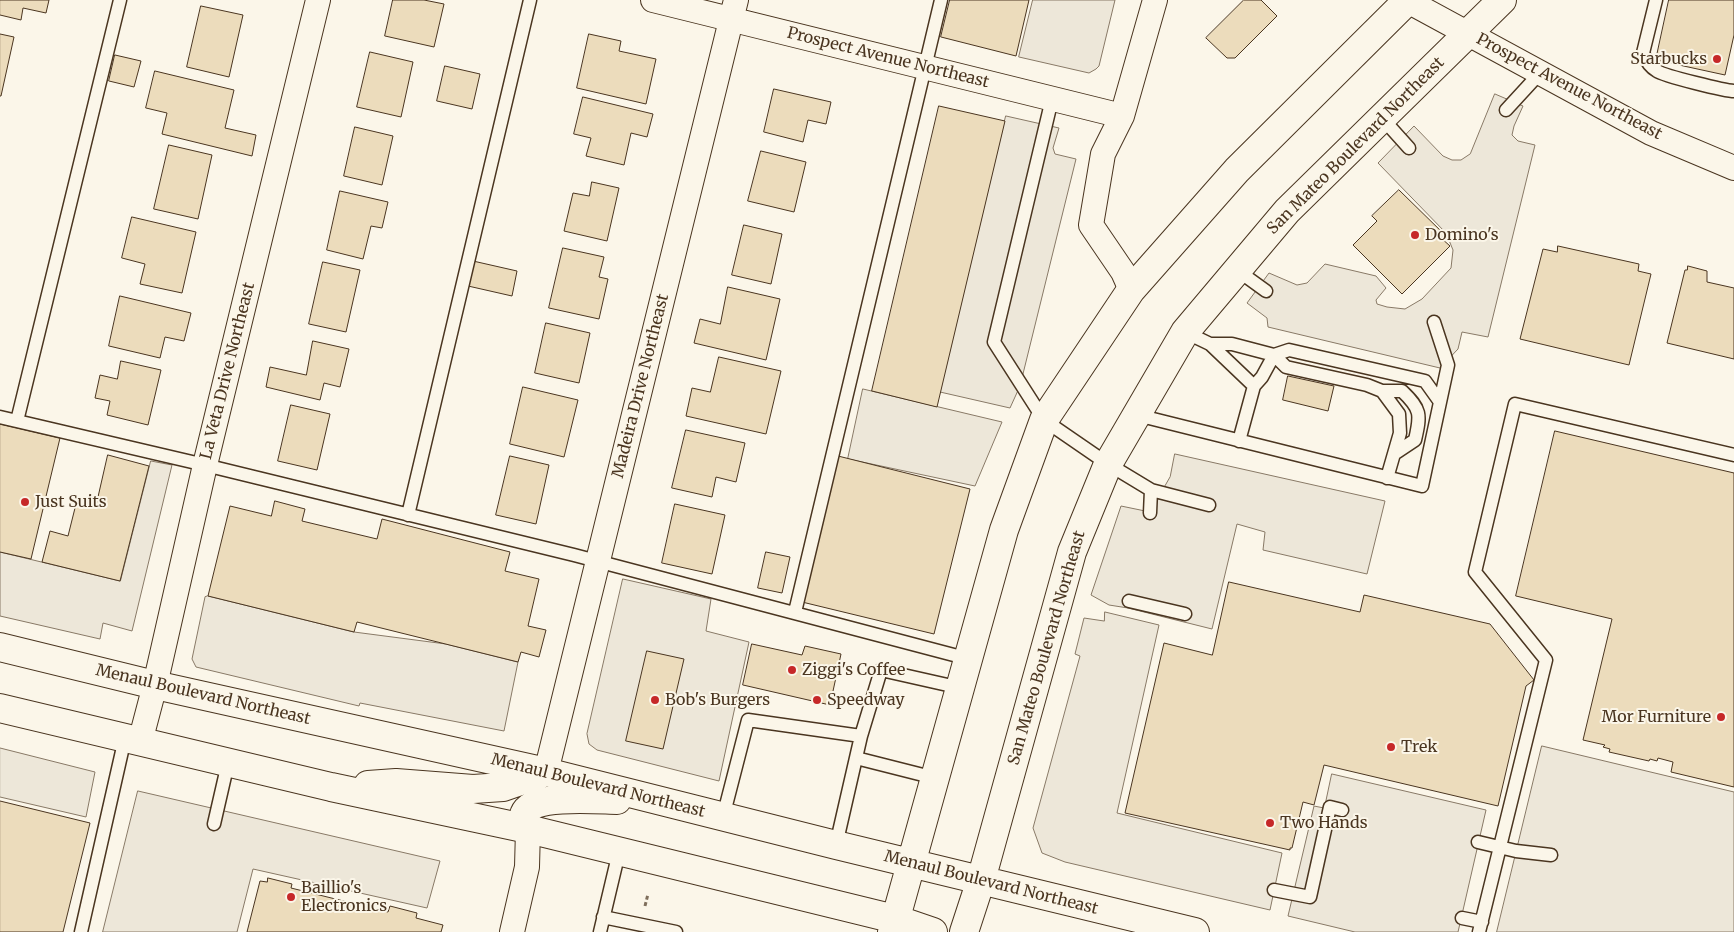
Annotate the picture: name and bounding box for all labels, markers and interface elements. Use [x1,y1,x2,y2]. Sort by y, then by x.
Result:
street label: Prospect Avenue Northeast [785,24,991,92]
street label: Prospect Avenue Northeast [1473,30,1665,144]
place label: Starbucks [1630,49,1707,69]
street label: San Mateo Boulevard Northeast [1263,53,1449,239]
marker: Starbucks [1711,53,1723,65]
place label: Domino's [1425,225,1499,245]
marker: Domino's [1409,229,1421,241]
street label: La Veta Drive Northeast [197,281,259,461]
street label: Madeira Drive Northeast [609,292,673,480]
place label: Just Suits [35,492,107,512]
marker: Just Suits [19,496,31,508]
street label: San Mateo Boulevard Northeast [1004,529,1090,767]
place label: Ziggi's Coffee [802,660,905,680]
street label: Menaul Boulevard Northeast [94,661,312,729]
marker: Ziggi's Coffee [786,664,798,676]
place label: Bob's Burgers [665,690,770,710]
place label: Speedway [827,690,905,710]
marker: Bob's Burgers [649,694,661,706]
marker: Speedway [811,694,823,706]
place label: Mor Furniture [1601,707,1711,727]
marker: Mor Furniture [1715,711,1727,723]
place label: Trek [1401,737,1437,757]
marker: Trek [1385,741,1397,753]
street label: Menaul Boulevard Northeast [489,750,707,822]
place label: Two Hands [1280,813,1368,833]
marker: Two Hands [1264,817,1276,829]
street label: Menaul Boulevard Northeast [882,847,1100,919]
place label: Baillio's Electronics [301,878,387,916]
marker: Baillio's Electronics [285,891,297,903]

